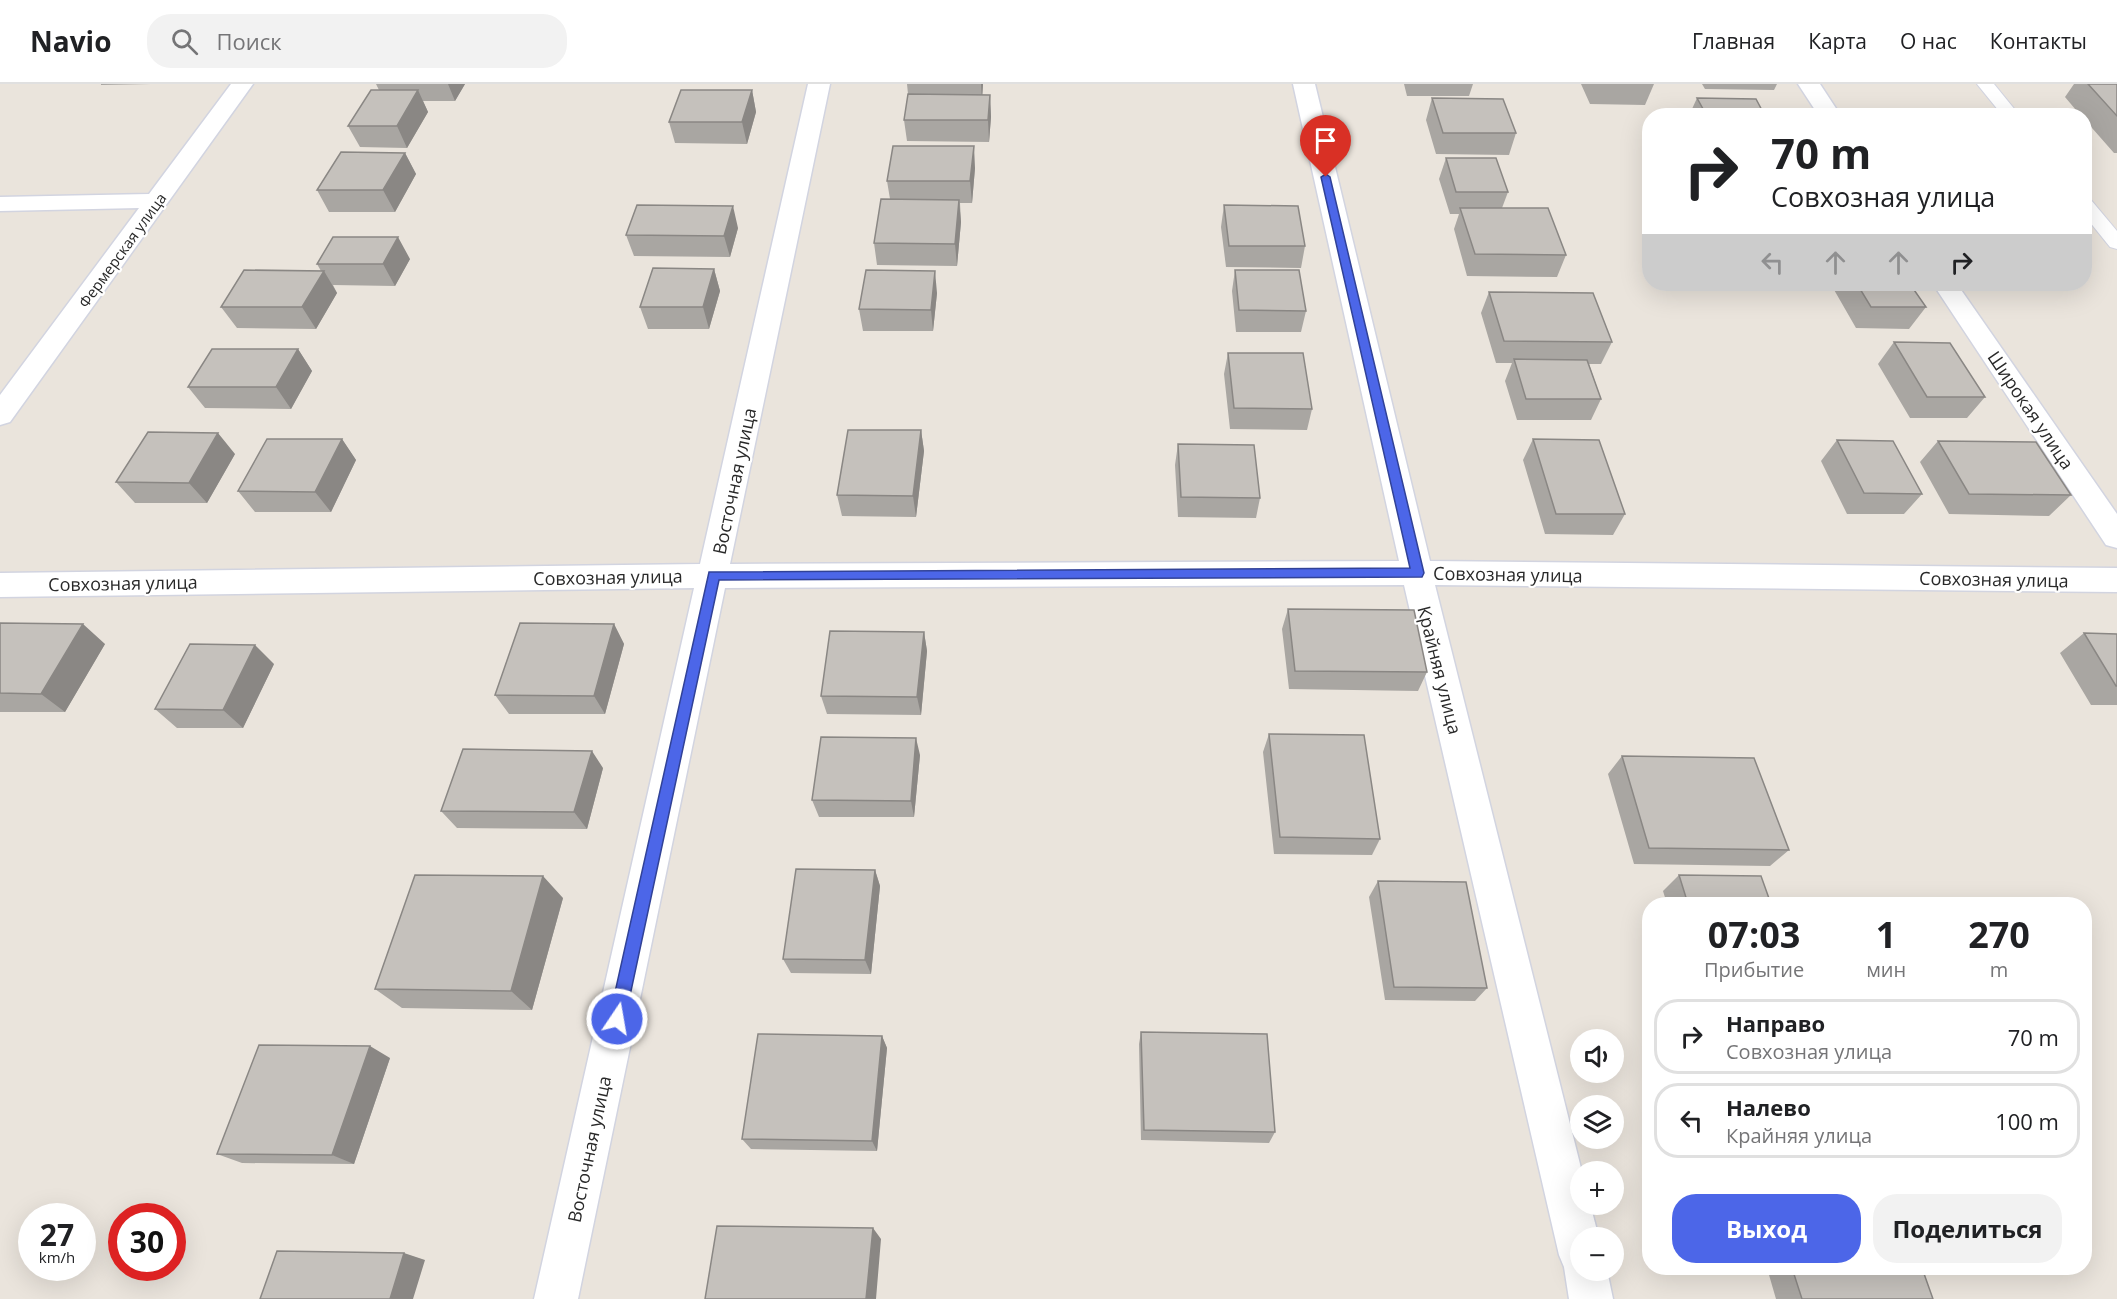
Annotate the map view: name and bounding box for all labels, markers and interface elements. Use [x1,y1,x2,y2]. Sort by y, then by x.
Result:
search box [147,14,567,68]
text: Navio [30,22,111,60]
icon: search [168,25,201,58]
text: Поиск [216,26,282,56]
text: Главная [1692,27,1775,55]
text: Карта [1808,27,1867,55]
text: О нас [1900,27,1957,55]
text: Контакты [1990,27,2087,55]
pin [1300,115,1351,177]
icon: arrive [1309,124,1342,157]
text: 70 m [1771,124,1871,181]
icon: right [1672,132,1750,210]
text: Совхозная улица [1771,178,1995,215]
street label: Фермерская улица [74,189,170,311]
icon: left [1756,246,1789,279]
icon: ahead [1819,246,1852,279]
icon: ahead [1882,246,1915,279]
icon: right [1945,246,1978,279]
street label: Широкая улица [1983,346,2079,474]
street label: Восточная улица [707,405,761,557]
street label: Совхозная улица [1433,561,1583,587]
street label: Совхозная улица [533,564,683,590]
street label: Совхозная улица [1919,566,2069,592]
street label: Совхозная улица [48,570,198,596]
street label: Крайняя улица [1412,603,1468,737]
text: 07:03 [1708,910,1800,959]
text: 1 [1876,910,1896,959]
text: 270 [1968,910,2030,959]
text: Прибытие [1704,956,1804,983]
text: мин [1866,956,1906,983]
text: m [1990,956,2008,983]
position arrow [585,987,649,1051]
text: Направо [1726,1008,1825,1038]
icon: right [1675,1020,1708,1053]
text: 70 m [2008,1022,2059,1052]
map controls [1570,1029,1624,1281]
button: sound [1570,1029,1624,1083]
text: Совхозная улица [1726,1038,1892,1065]
street label: Восточная улица [562,1073,616,1225]
text: Налево [1726,1092,1811,1122]
button: layers [1570,1095,1624,1149]
icon: left [1675,1104,1708,1137]
text: 100 m [1995,1106,2059,1136]
text: Крайняя улица [1726,1122,1872,1149]
button: + [1570,1161,1624,1215]
button: Выход [1672,1194,1861,1263]
button: Поделиться [1873,1194,2062,1263]
speed limit sign: 30 [108,1203,186,1281]
text: 27 [40,1214,74,1255]
button: − [1570,1227,1624,1281]
text: km/h [39,1247,75,1267]

